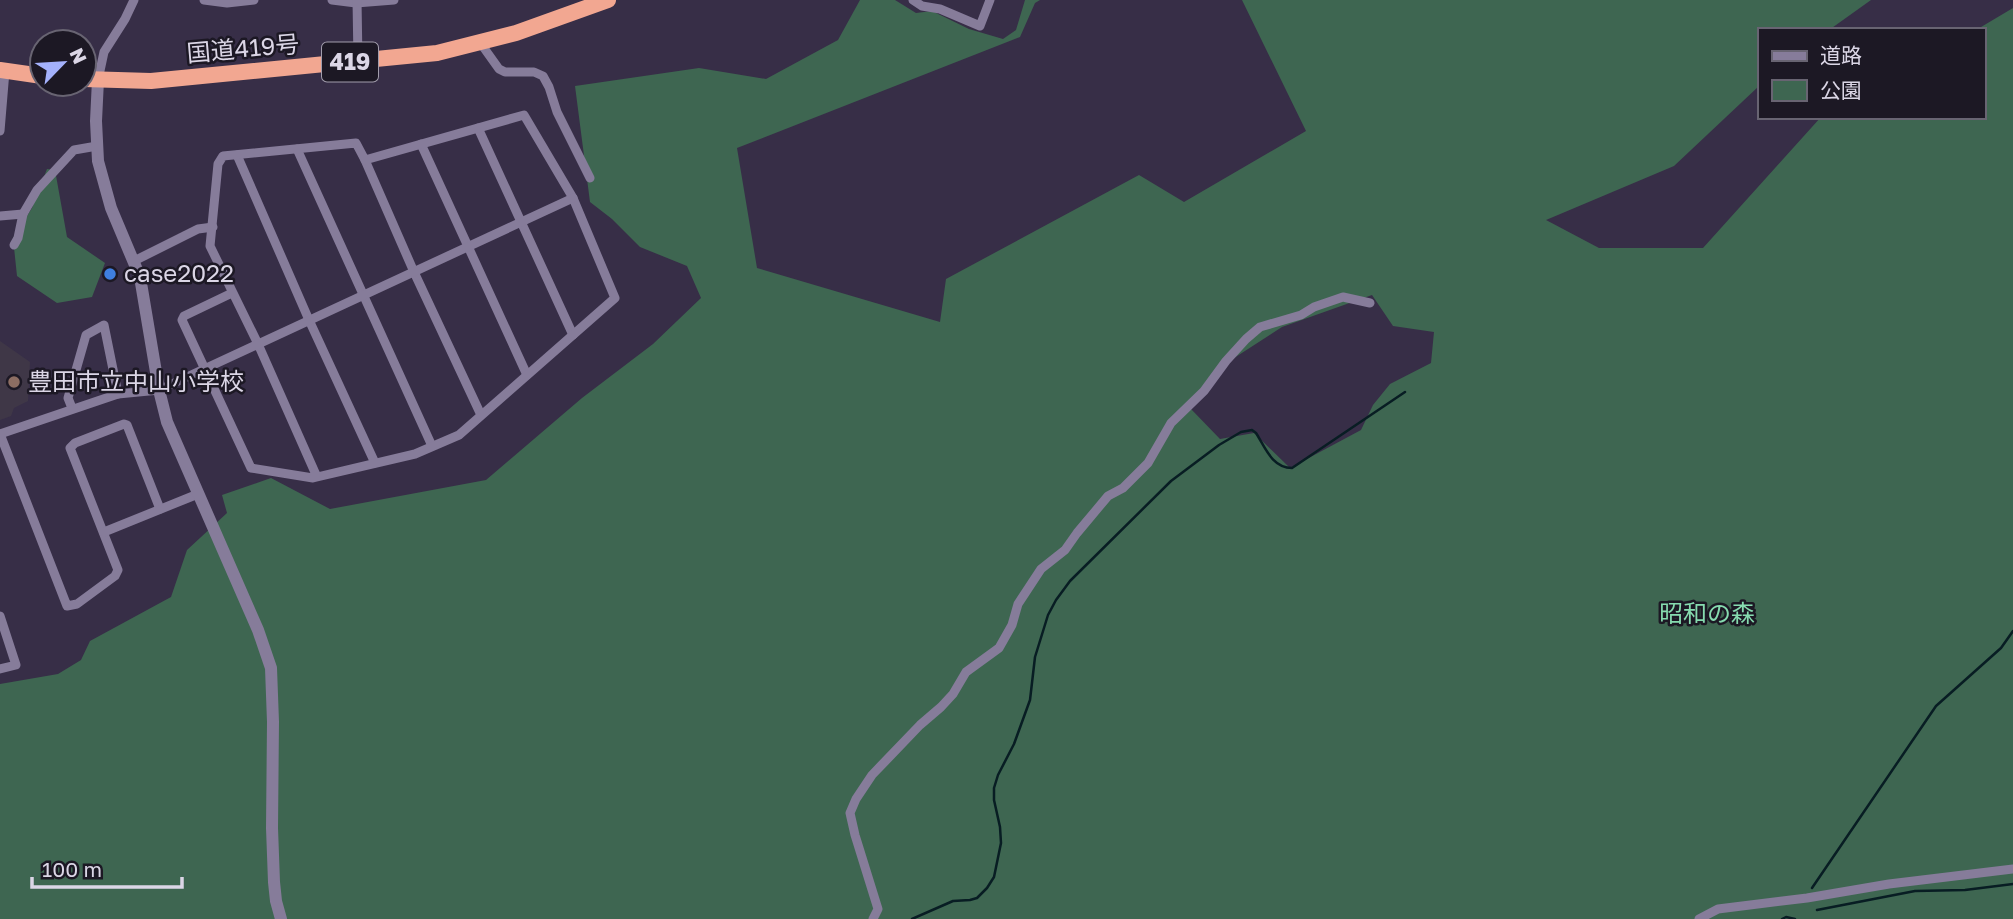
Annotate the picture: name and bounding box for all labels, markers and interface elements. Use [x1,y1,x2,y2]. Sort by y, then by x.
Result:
north arrow [28,28,98,98]
street label: 国道419号 [185,28,300,67]
legend [1758,28,1985,119]
text: 道路 [1820,42,1862,68]
road number: 419 [322,43,378,82]
text: N [65,44,92,67]
text: 公園 [1820,77,1862,103]
place label: case2022 [124,258,234,287]
marker: case2022 [102,266,118,282]
place label: 豊田市立中山小学校 [28,366,244,395]
marker: 豊田市立中山小学校 [6,374,22,390]
park label: 昭和の森 [1659,598,1755,627]
scale bar [32,846,182,890]
text: 100 m [42,856,102,882]

